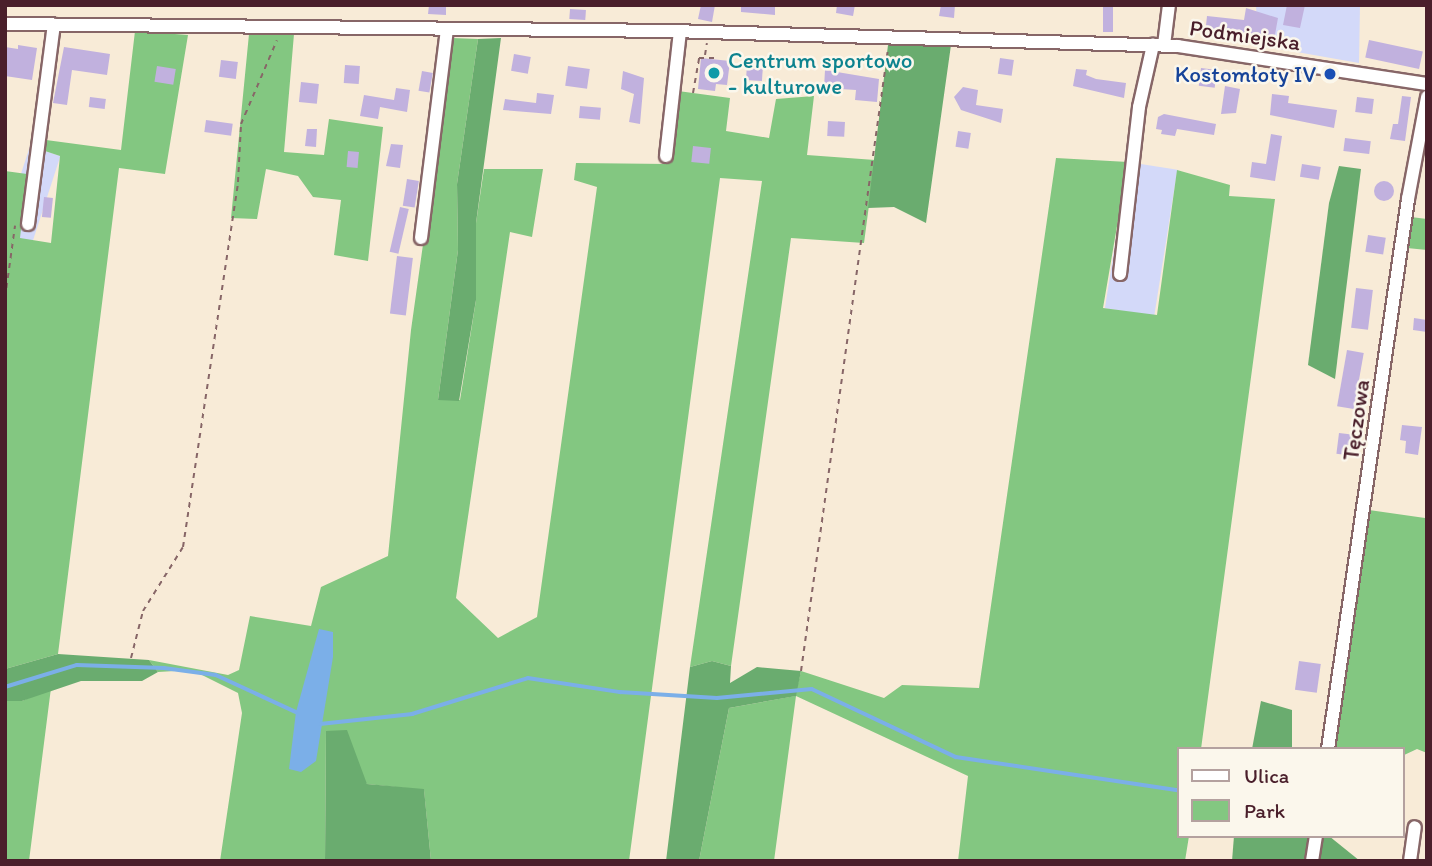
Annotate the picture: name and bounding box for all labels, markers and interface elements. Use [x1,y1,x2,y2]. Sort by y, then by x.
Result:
street label: Podmiejska [1188,14,1302,56]
place label: Centrum sportowo - kulturowe [728,46,912,100]
place label: Kostomłoty IV [1175,60,1316,88]
marker: Centrum sportowo - kulturowe [706,65,722,81]
marker: Kostomłoty IV [1322,66,1338,82]
street label: Tęczowa [1337,378,1375,462]
legend [1176,747,1404,838]
text: Ulica [1244,763,1289,788]
text: Park [1244,798,1285,823]

